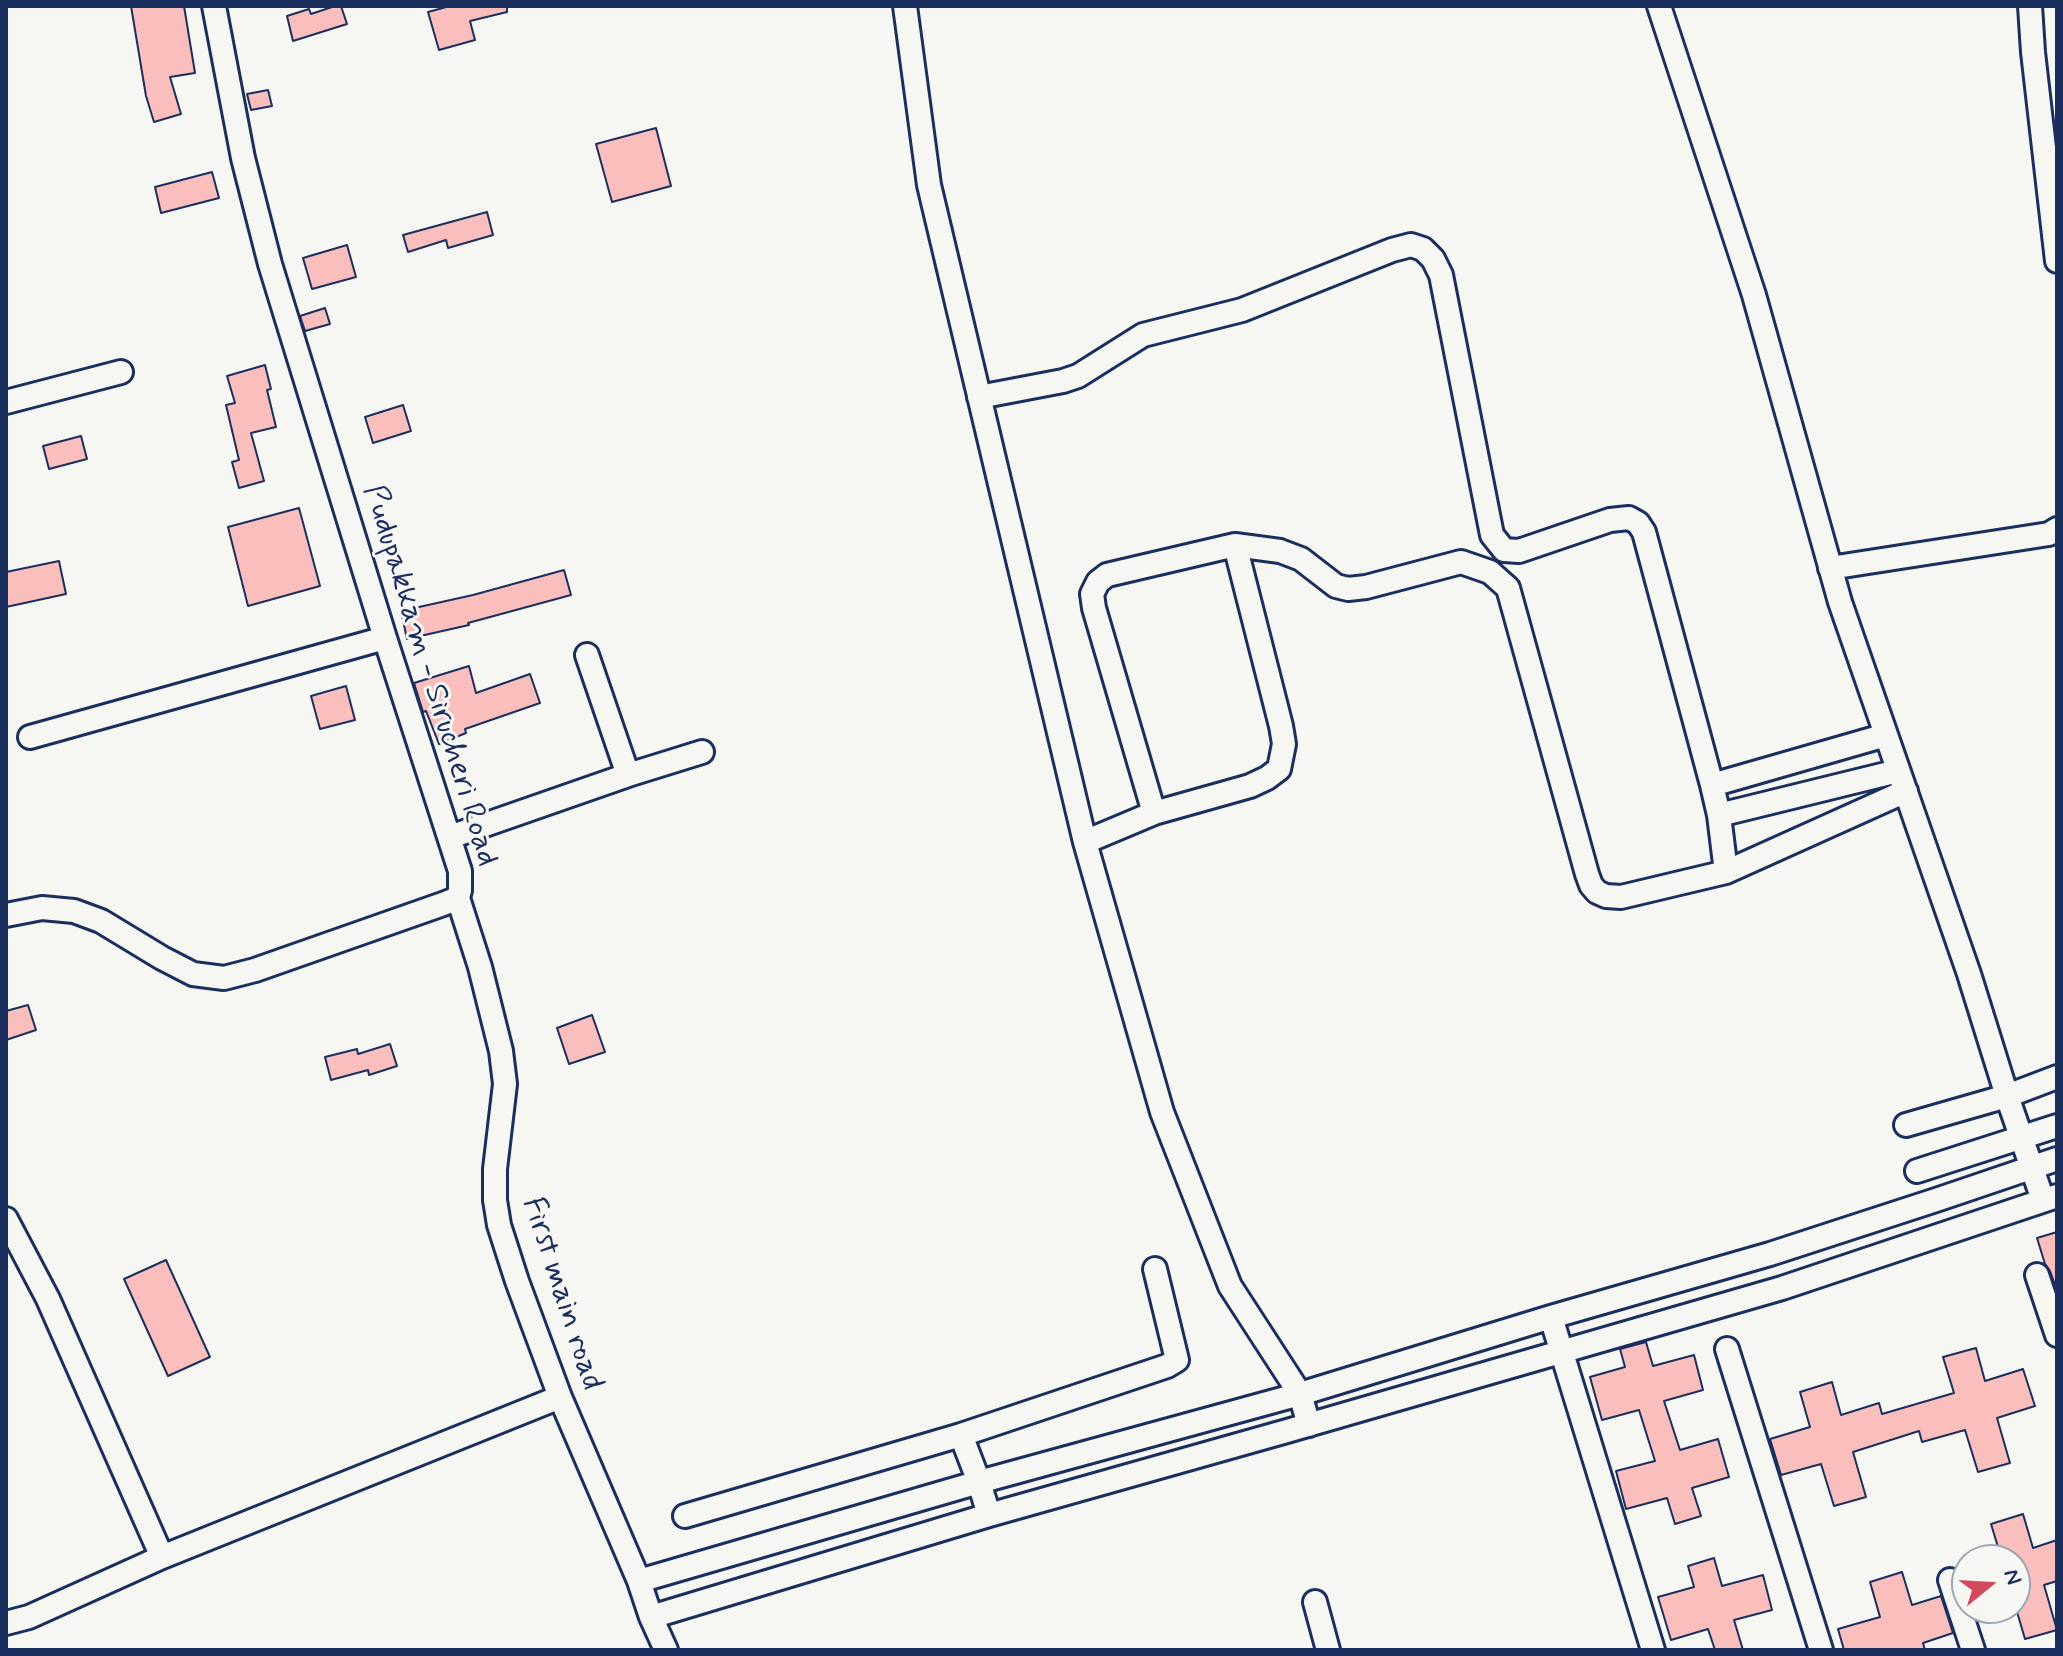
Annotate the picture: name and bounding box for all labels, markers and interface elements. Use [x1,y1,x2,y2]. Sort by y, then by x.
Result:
street label: Pudupakkam - Sirucheri Road [353,481,505,871]
street label: First main road [512,1193,610,1395]
north arrow [1951,1544,2031,1624]
text: N [1996,1566,2028,1588]

